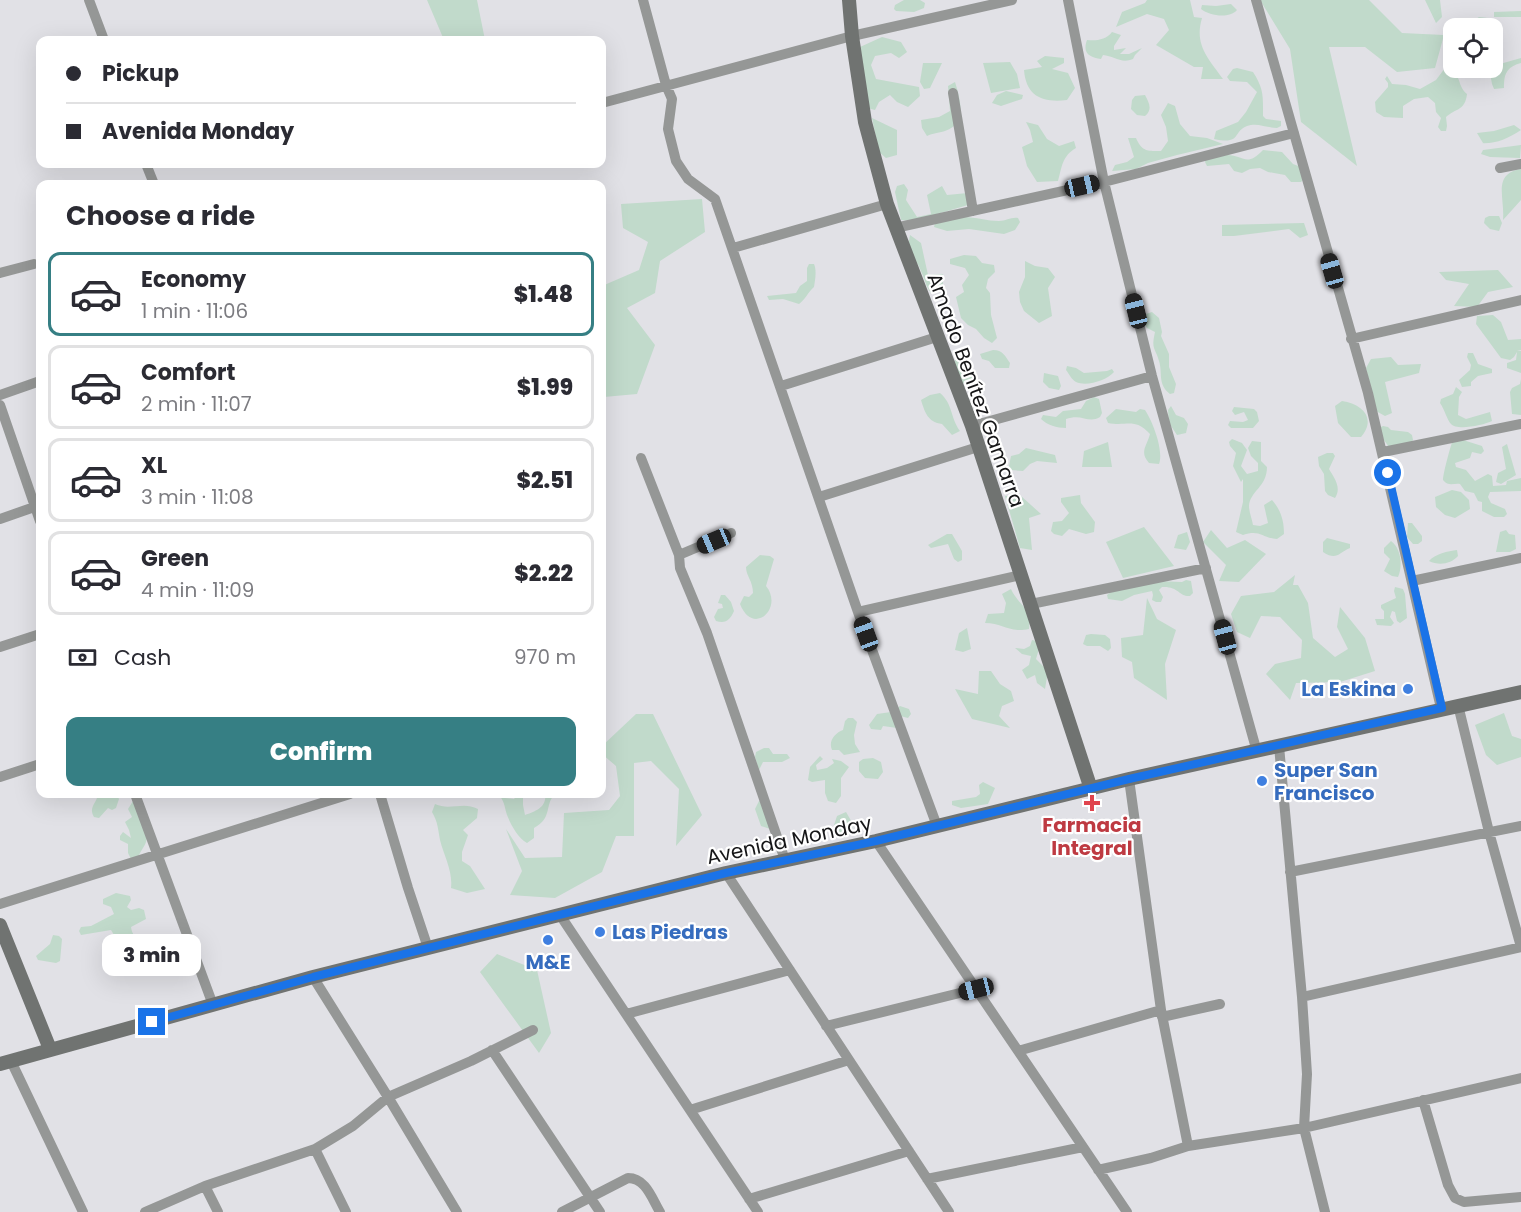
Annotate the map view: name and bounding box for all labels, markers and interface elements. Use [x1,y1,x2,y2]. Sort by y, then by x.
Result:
map controls [1443,18,1503,78]
button: locate [1443,18,1503,78]
text: Pickup [102,58,179,89]
text: Avenida Monday [102,116,294,147]
car [1062,173,1102,199]
text: Choose a ride [66,197,255,234]
car [1318,251,1346,291]
text: Economy [141,264,246,295]
icon: car [69,267,123,321]
street label: Amado Benítez Gamarra [921,269,1031,511]
text: $1.48 [514,279,573,310]
car [1123,291,1149,331]
text: 1 min · 11:06 [141,297,248,325]
text: Comfort [141,357,235,388]
icon: car [69,360,123,414]
text: $1.99 [517,372,573,403]
text: 2 min · 11:07 [141,390,252,418]
text: XL [141,450,167,481]
icon: car [69,453,123,507]
route start [1374,459,1401,486]
text: $2.51 [516,465,573,496]
text: 3 min · 11:08 [141,483,254,511]
car [694,526,734,556]
text: Green [141,543,209,574]
icon: car [69,546,123,600]
text: $2.22 [514,558,573,589]
text: 4 min · 11:09 [141,576,254,604]
car [851,614,881,654]
car [1212,617,1238,657]
icon: cash [66,641,99,674]
text: Cash [114,642,171,673]
text: 970 m [514,643,576,671]
place label: La Eskina [1301,675,1396,703]
marker: La Eskina [1401,682,1415,696]
button: Confirm [66,717,576,786]
place label: Super San Francisco [1274,756,1378,807]
marker: Super San Francisco [1255,774,1269,788]
marker: Farmacia Integral [1085,796,1099,810]
street label: Avenida Monday [704,809,874,871]
place label: Farmacia Integral [1042,811,1142,862]
place label: Las Piedras [612,918,728,946]
marker: Las Piedras [593,925,607,939]
marker: M&E [541,933,555,947]
callout: 3 min [102,935,201,977]
text: 3 min [123,941,180,969]
place label: M&E [525,948,571,976]
car [956,976,996,1002]
route end [138,1008,165,1035]

